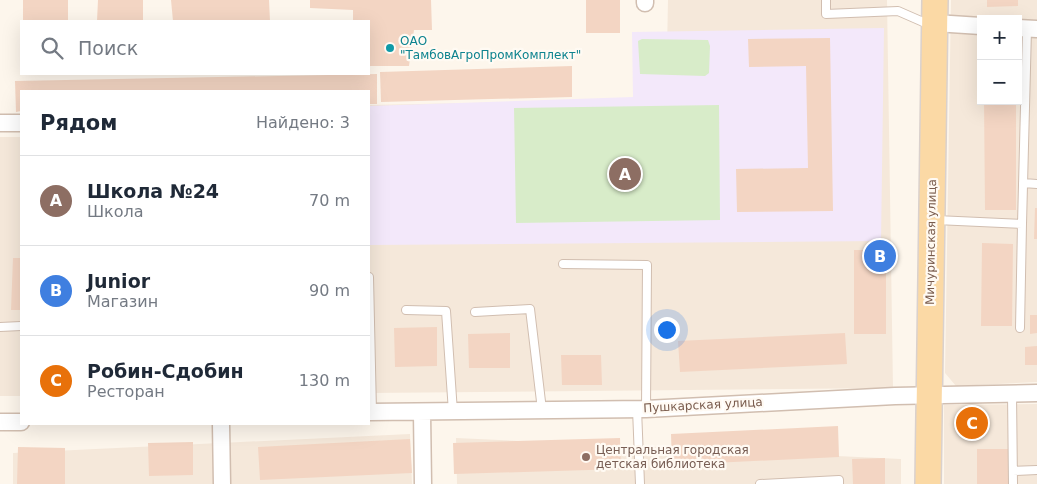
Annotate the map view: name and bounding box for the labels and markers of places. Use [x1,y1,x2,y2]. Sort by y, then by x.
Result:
place label: ОАО "ТамбовАгроПромКомплект" [400,34,581,62]
marker: ОАО "ТамбовАгроПромКомплект" [384,42,396,54]
pin: A [609,155,641,193]
pin: B [864,237,896,275]
pin: C [956,404,988,442]
place label: Центральная городская детская библиотека [596,443,749,471]
marker: Центральная городская детская библиотека [580,451,592,463]

